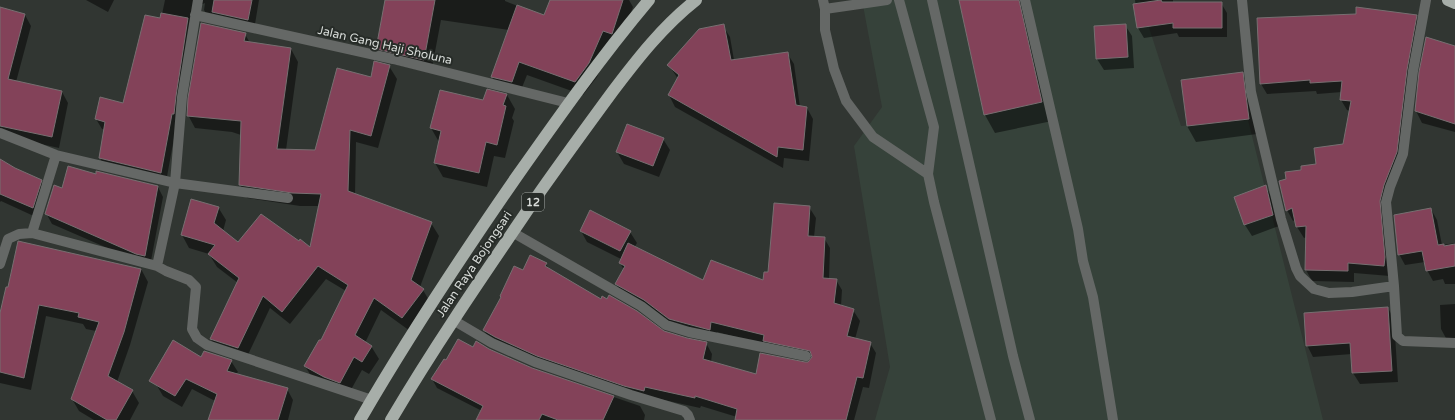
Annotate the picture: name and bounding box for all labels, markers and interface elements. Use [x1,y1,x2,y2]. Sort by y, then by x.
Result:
street label: Jalan Gang Haji Sholuna [316,23,454,67]
road number: 12 [522,193,544,211]
street label: Jalan Raya Bojongsari [433,208,515,320]

